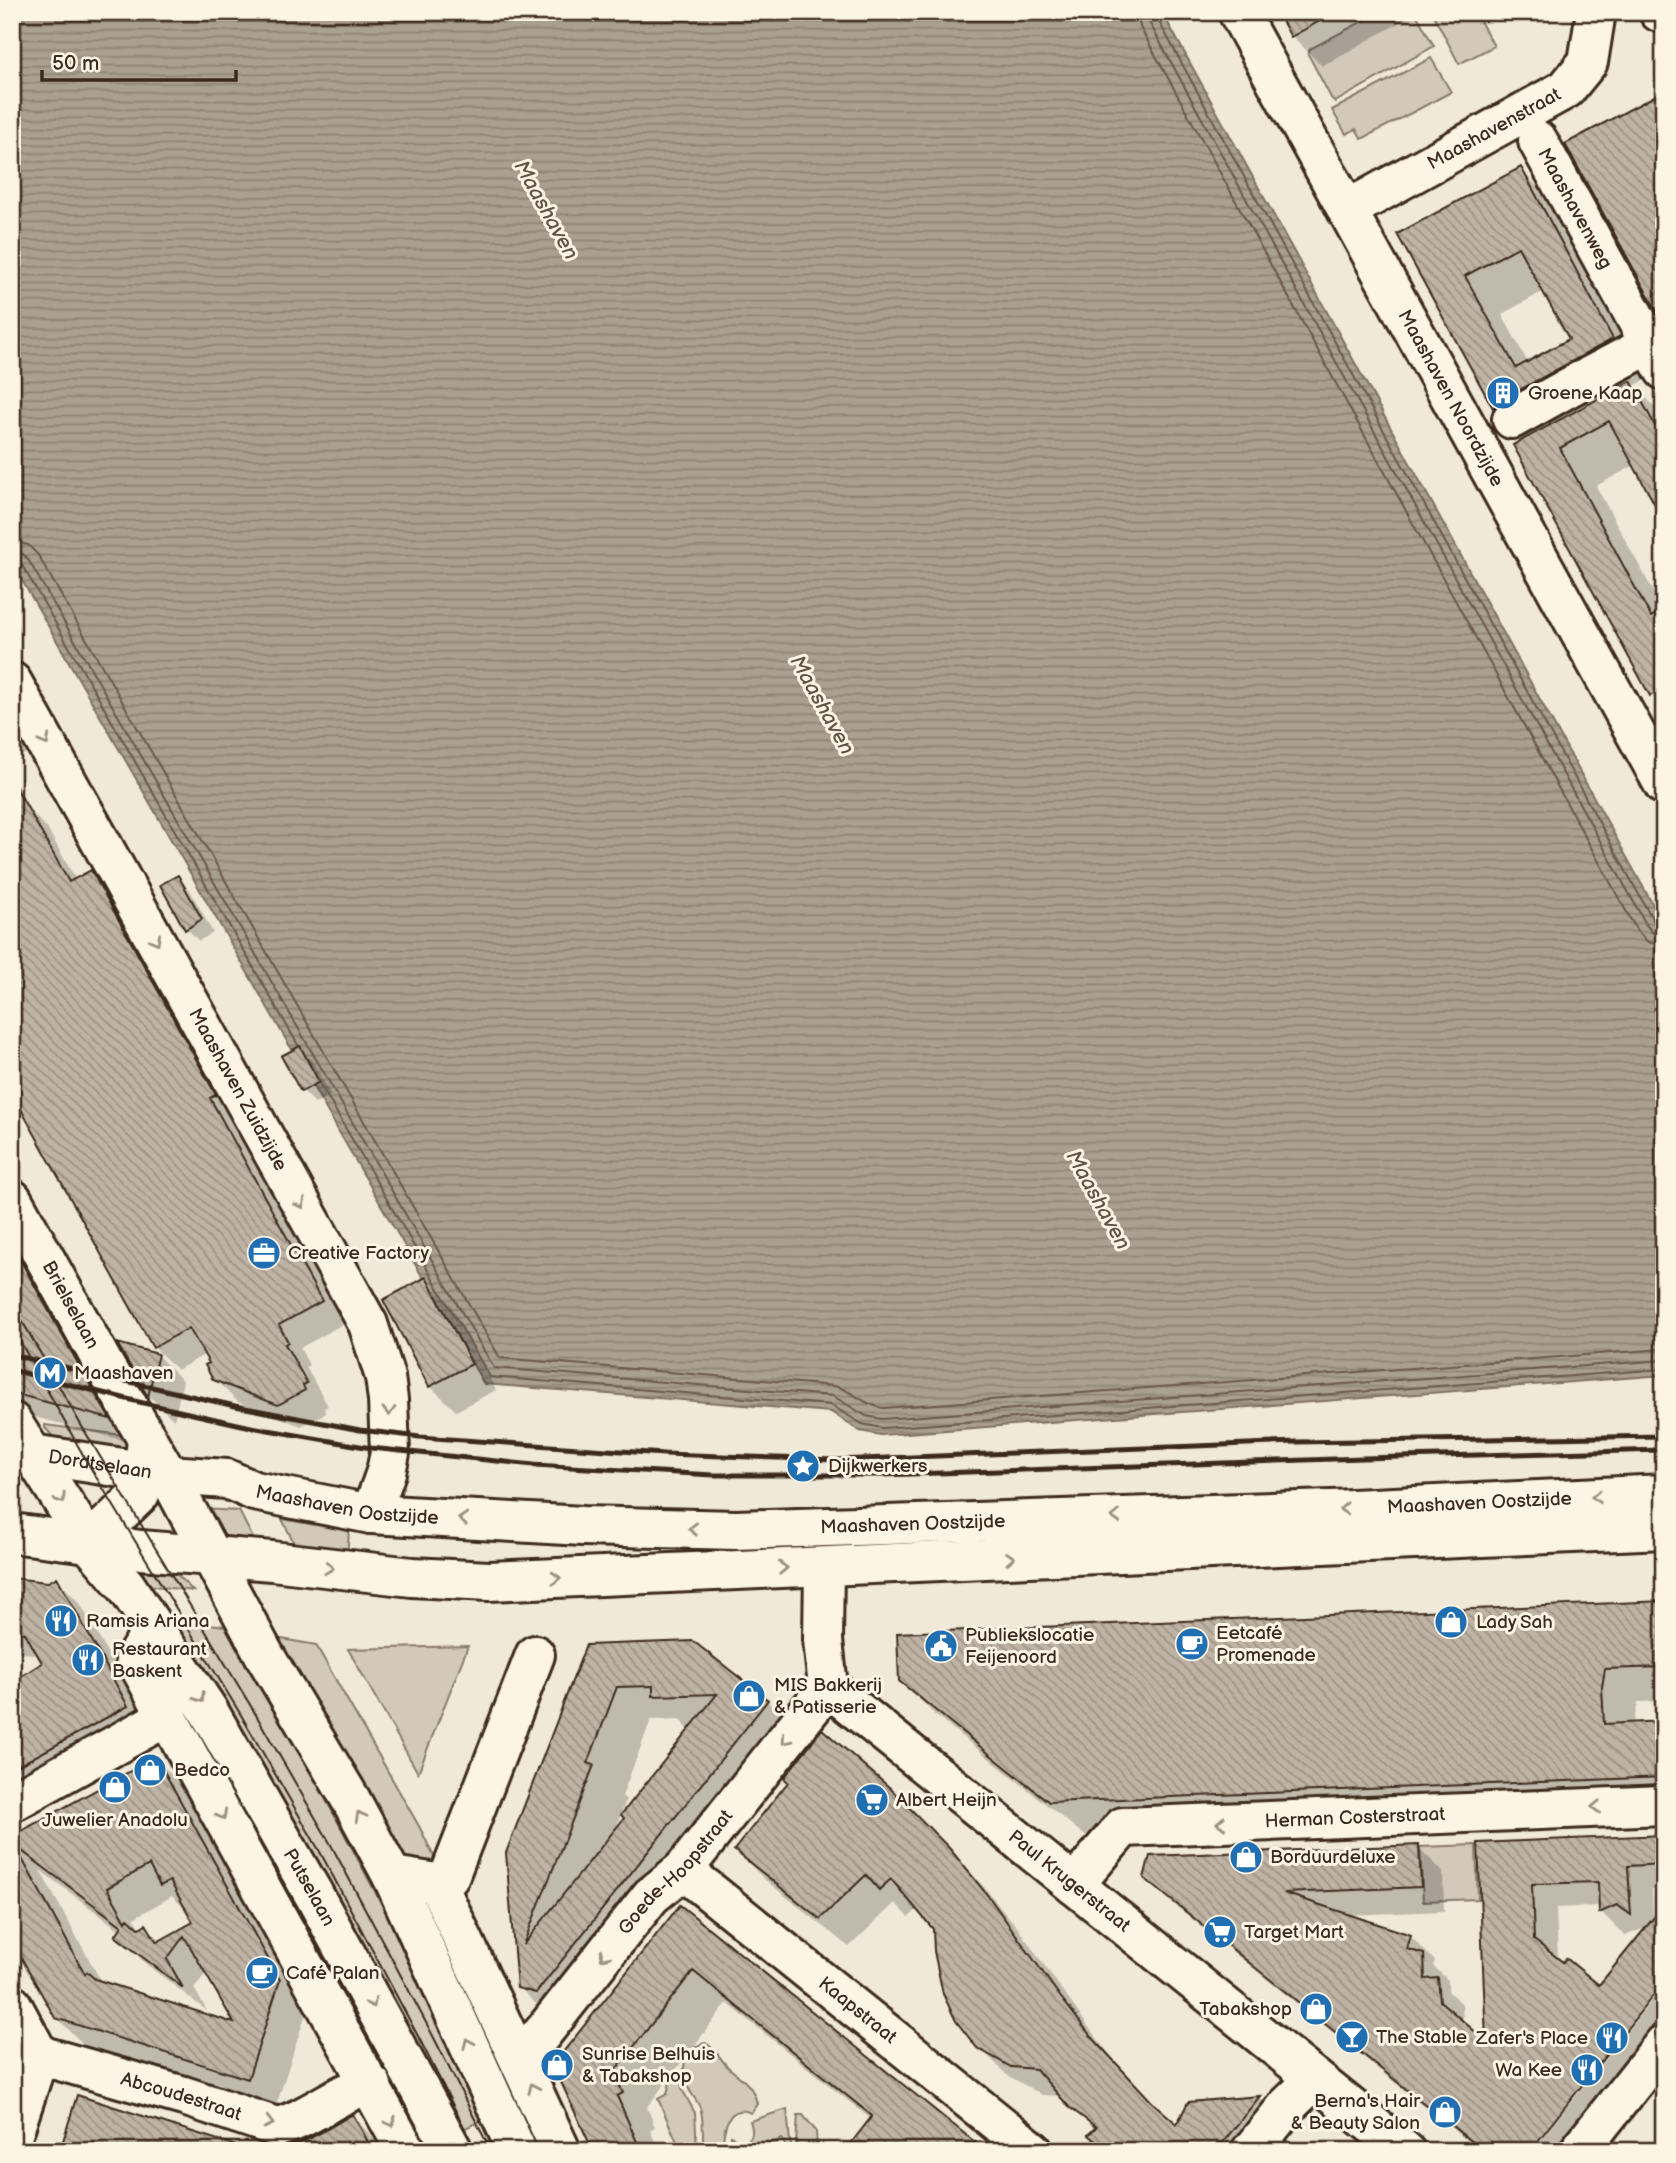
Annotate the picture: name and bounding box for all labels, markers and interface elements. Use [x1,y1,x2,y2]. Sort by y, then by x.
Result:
scale bar [42,38,236,82]
text: 50 m [52,51,99,76]
street label: Maashavenstraat [1423,83,1565,175]
street label: Maashavenweg [1533,144,1617,273]
water label: Maashaven [509,156,583,264]
street label: Maashaven Noordzijde [1393,306,1509,491]
building icon: Groene Kaap [1484,374,1522,412]
place label: Groene Kaap [1528,382,1642,405]
water label: Maashaven [785,651,859,759]
one-way arrow [37,734,50,747]
one-way arrow [148,933,161,946]
street label: Maashaven Zuidzijde [184,1004,292,1175]
water label: Maashaven [1061,1146,1135,1254]
one-way arrow [293,1196,307,1209]
office icon: Creative Factory [245,1234,283,1272]
place label: Creative Factory [288,1242,429,1265]
street label: Brielselaan [37,1257,104,1353]
metro station icon: Maashaven [31,1354,69,1392]
place label: Maashaven [74,1362,173,1385]
one-way arrow [381,1406,396,1417]
street label: Dordtselaan [47,1445,153,1484]
place icon: Dijkwerkers [784,1447,822,1485]
place label: Dijkwerkers [828,1455,927,1478]
street label: Maashaven Oostzijde [254,1480,439,1529]
street label: Maashaven Oostzijde [1386,1487,1572,1519]
one-way arrow [1590,1490,1601,1505]
one-way arrow [53,1491,66,1504]
one-way arrow [1338,1501,1349,1516]
street label: Maashaven Oostzijde [820,1509,1006,1539]
one-way arrow [1111,1509,1122,1524]
one-way arrow [457,1512,468,1527]
one-way arrow [687,1521,698,1536]
one-way arrow [1005,1551,1016,1566]
one-way arrow [323,1560,335,1575]
one-way arrow [778,1561,789,1576]
one-way arrow [550,1571,561,1586]
restaurant icon: Ramsis Ariana [42,1602,80,1640]
shop icon: Lady Sah [1432,1603,1470,1641]
place label: Ramsis Ariana [86,1610,210,1633]
place label: Lady Sah [1476,1611,1553,1634]
place label: Eetcafé Promenade [1216,1622,1316,1667]
place label: Publiekslocatie Feijenoord [965,1624,1094,1669]
cafe icon: Eetcafé Promenade [1173,1625,1211,1663]
public building icon: Publiekslocatie Feijenoord [922,1627,960,1665]
place label: Restaurant Baskent [112,1638,207,1683]
restaurant icon: Restaurant Baskent [69,1641,107,1679]
place label: MIS Bakkerij & Patisserie [774,1674,882,1719]
shop icon: MIS Bakkerij & Patisserie [730,1677,768,1715]
one-way arrow [192,1690,205,1703]
one-way arrow [781,1733,794,1745]
shop icon: Bedco [131,1751,169,1789]
place label: Bedco [174,1759,230,1782]
shop icon: Juwelier Anadolu [96,1768,134,1806]
supermarket icon: Albert Heijn [853,1781,891,1819]
place label: Albert Heijn [896,1789,997,1812]
one-way arrow [1590,1800,1601,1815]
street label: Herman Costerstraat [1264,1802,1446,1833]
street label: Goede-Hoopstraat [613,1805,738,1939]
one-way arrow [214,1808,227,1821]
place label: Juwelier Anadolu [42,1809,188,1832]
one-way arrow [355,1811,368,1823]
one-way arrow [1216,1815,1227,1830]
street label: Paul Krugerstraat [1004,1825,1135,1937]
shop icon: Borduurdeluxe [1227,1838,1265,1876]
street label: Putselaan [278,1844,340,1930]
place label: Borduurdeluxe [1270,1846,1395,1869]
supermarket icon: Target Mart [1201,1913,1239,1951]
place label: Target Mart [1244,1921,1344,1944]
one-way arrow [599,1948,612,1960]
cafe icon: Café Palan [243,1954,281,1992]
place label: Café Palan [286,1962,380,1985]
street label: Kaapstraat [814,1972,902,2049]
shop icon: Tabakshop [1297,1990,1335,2028]
one-way arrow [363,1995,377,2008]
place label: Tabakshop [1199,1998,1292,2021]
bar icon: The Stable [1333,2018,1371,2056]
restaurant icon: Zafer's Place [1593,2019,1631,2057]
place label: The Stable [1376,2026,1467,2049]
place label: Zafer's Place [1475,2027,1588,2050]
one-way arrow [462,2038,476,2050]
place label: Sunrise Belhuis & Tabakshop [582,2043,715,2088]
shop icon: Sunrise Belhuis & Tabakshop [538,2046,576,2084]
restaurant icon: Wa Kee [1568,2051,1606,2089]
place label: Wa Kee [1495,2059,1562,2082]
street label: Abcoudestraat [118,2067,245,2126]
one-way arrow [527,2083,541,2096]
place label: Berna's Hair & Beauty Salon [1291,2090,1421,2135]
shop icon: Berna's Hair & Beauty Salon [1426,2093,1464,2131]
one-way arrow [262,2115,274,2129]
one-way arrow [383,2115,397,2127]

